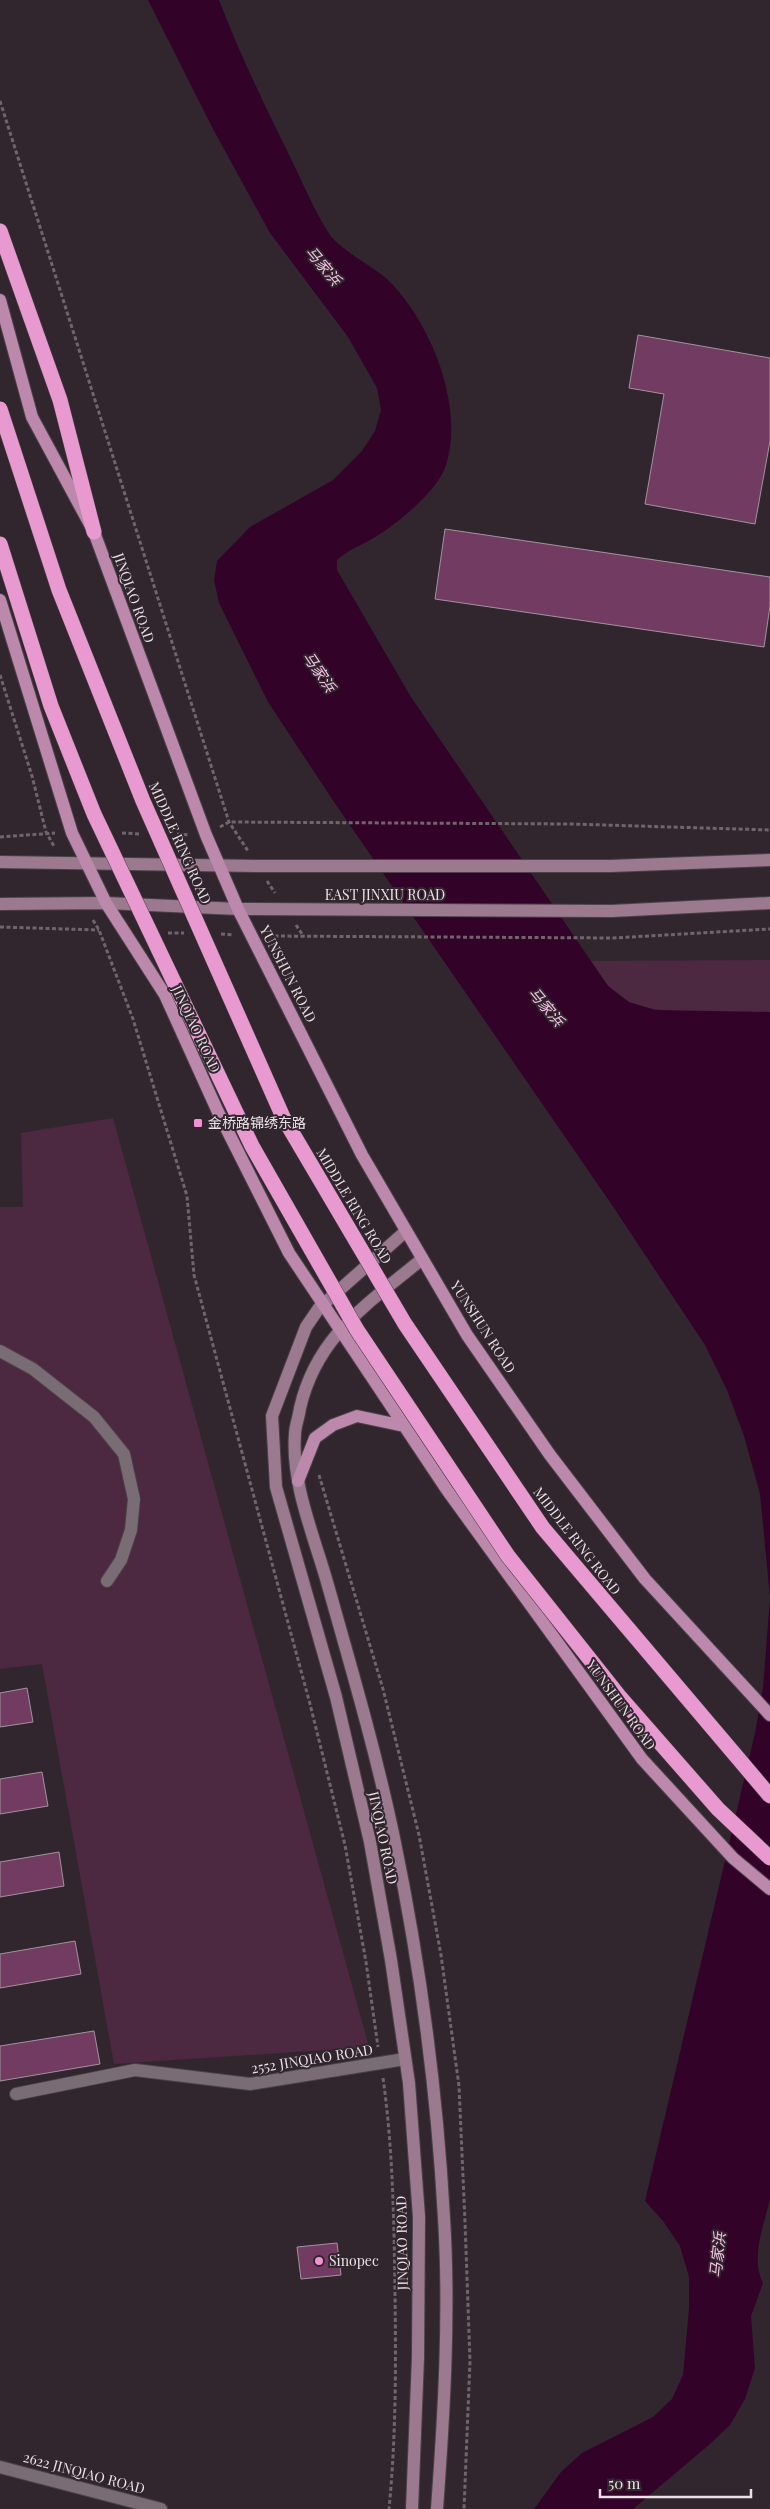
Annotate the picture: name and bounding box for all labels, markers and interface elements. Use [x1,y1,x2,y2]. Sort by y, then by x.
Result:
water label: 马家浜 [302,242,347,291]
street label: JINQIAO ROAD [109,549,160,645]
water label: 马家浜 [299,647,342,697]
street label: MIDDLE RING ROAD [145,779,216,907]
street label: EAST JINXIU ROAD [325,885,445,904]
street label: YUNSHUN ROAD [255,921,321,1026]
street label: JINQIAO ROAD [167,981,225,1076]
water label: 马家浜 [525,983,570,1032]
place label: 金桥路锦绣东路 [208,1113,306,1132]
marker: 金桥路锦绣东路 [192,1117,204,1129]
street label: MIDDLE RING ROAD [312,1144,397,1267]
street label: YUNSHUN ROAD [446,1276,520,1377]
street label: MIDDLE RING ROAD [529,1483,626,1599]
street label: YUNSHUN ROAD [582,1655,660,1753]
street label: JINQIAO ROAD [364,1789,403,1886]
street label: 2552 JINQIAO ROAD [250,2039,374,2078]
street label: JINQIAO ROAD [391,2196,412,2291]
water label: 马家浜 [705,2229,730,2278]
place label: Sinopec [329,2251,379,2270]
marker: Sinopec [313,2255,325,2267]
street label: 2622 JINQIAO ROAD [21,2447,147,2498]
scale bar [600,2466,751,2498]
text: 50 m [608,2473,641,2493]

